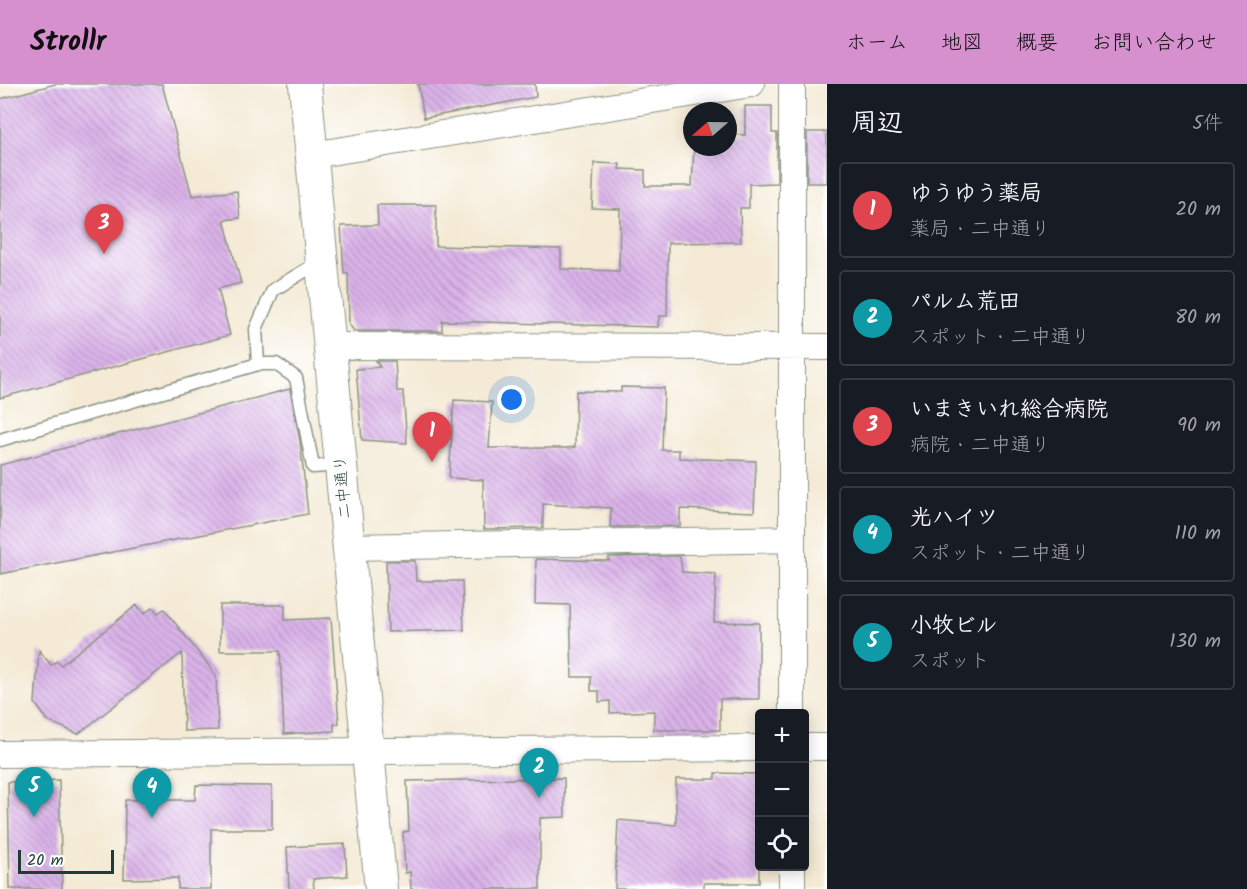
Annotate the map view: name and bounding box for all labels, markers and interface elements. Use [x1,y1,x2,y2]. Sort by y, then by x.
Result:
text: Strollr [30,20,106,65]
text: ホーム [846,27,908,60]
text: 地図 [941,27,983,60]
text: 概要 [1016,27,1058,60]
text: お問い合わせ [1091,27,1217,60]
north arrow [683,102,737,156]
text: 周辺 [851,103,903,145]
text: 5件 [1192,108,1223,140]
text: ゆうゆう薬局 [910,177,1042,212]
text: 1 [869,194,876,226]
text: 20 m [1175,194,1221,226]
pin: 3 [84,204,124,254]
text: 薬局 · 二中通り [910,214,1051,246]
text: パルム荒田 [910,285,1020,320]
text: 2 [867,302,878,334]
text: 80 m [1175,302,1221,334]
text: スポット · 二中通り [910,322,1091,354]
your location [497,385,526,414]
text: いまきいれ総合病院 [910,393,1108,428]
text: 3 [867,410,878,442]
text: 90 m [1177,410,1221,442]
pin: 1 [412,412,452,462]
text: 病院 · 二中通り [910,430,1051,462]
street label: 二中通り [328,454,358,520]
text: 光ハイツ [910,501,998,536]
text: 4 [867,518,878,550]
text: 110 m [1175,518,1221,550]
text: スポット · 二中通り [910,538,1091,570]
text: 小牧ビル [910,609,998,644]
text: 5 [867,626,878,658]
text: 130 m [1169,626,1221,658]
text: スポット [910,646,990,678]
map controls [755,709,809,871]
button: + [755,709,809,763]
pin: 2 [520,748,558,798]
button: − [755,763,809,817]
pin: 5 [15,768,54,817]
pin: 4 [132,768,172,818]
button: locate [755,817,809,871]
scale bar [18,847,114,874]
text: 20 m [27,848,63,873]

